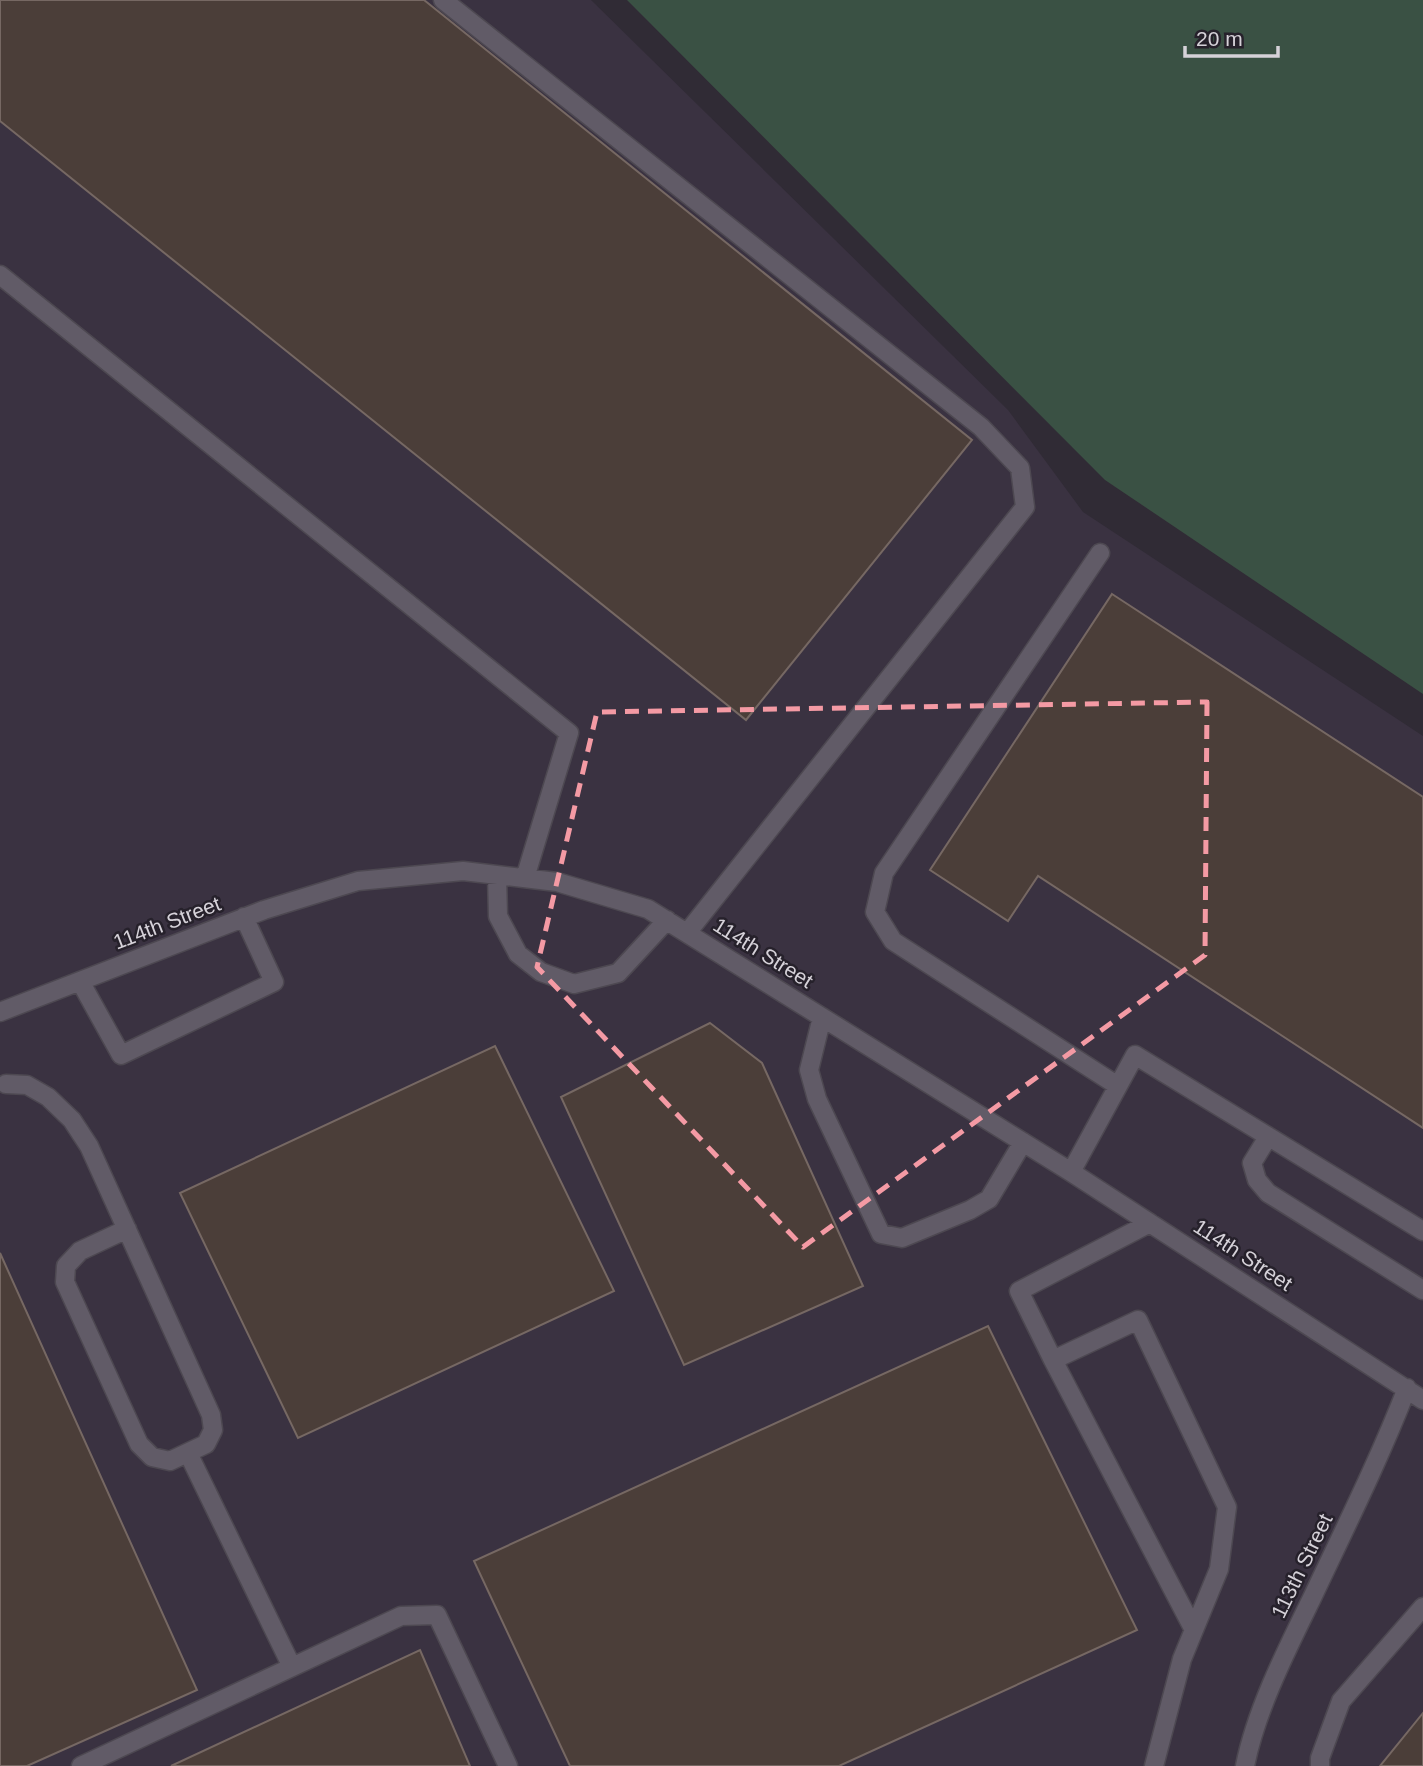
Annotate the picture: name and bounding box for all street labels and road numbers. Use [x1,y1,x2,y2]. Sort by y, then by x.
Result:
street label: 114th Street [110,892,224,953]
street label: 114th Street [709,913,817,992]
street label: 114th Street [1190,1214,1297,1295]
street label: 113th Street [1266,1510,1337,1622]

